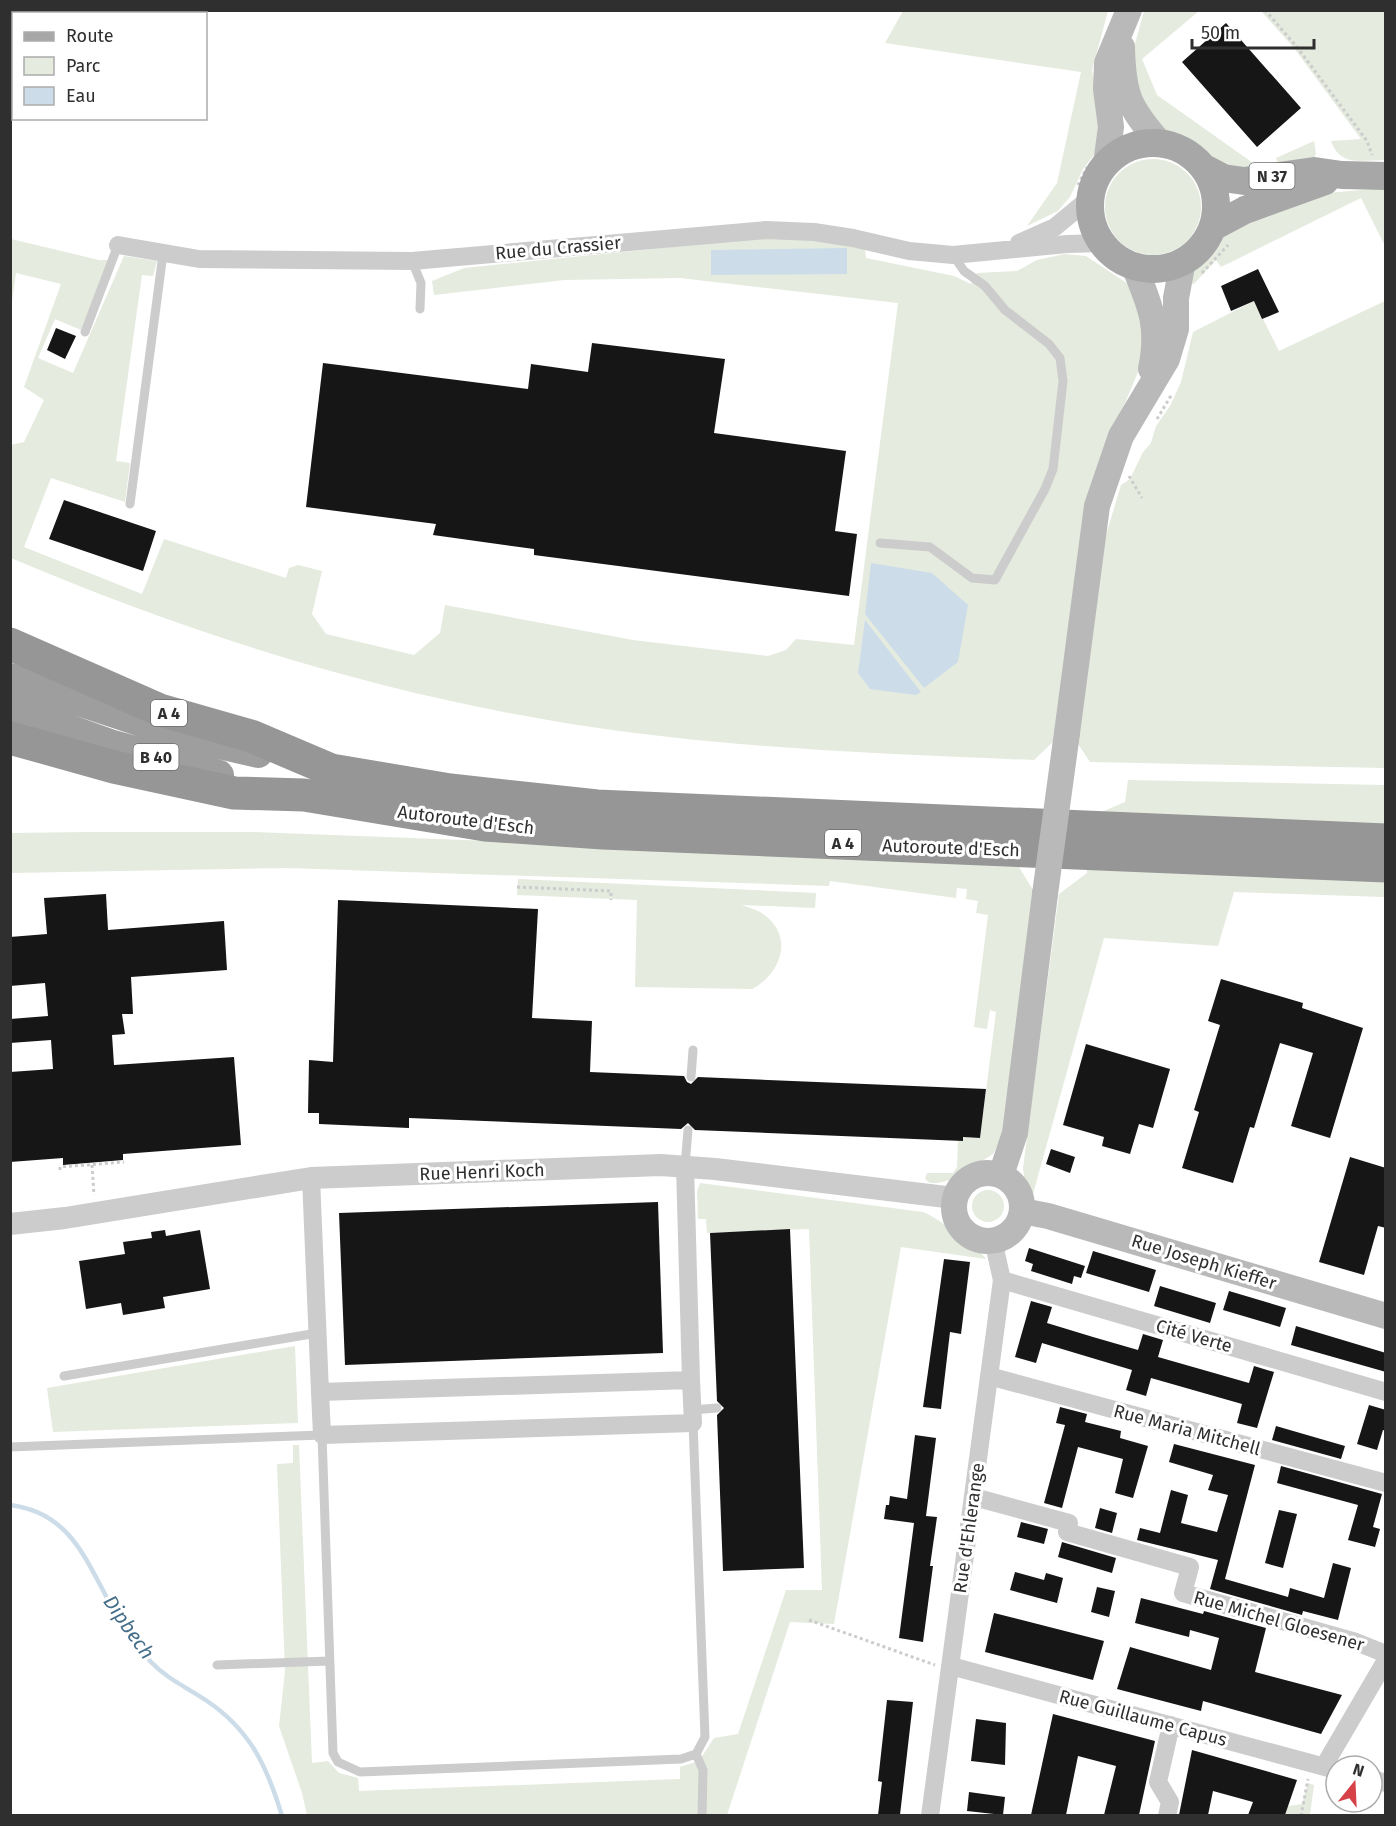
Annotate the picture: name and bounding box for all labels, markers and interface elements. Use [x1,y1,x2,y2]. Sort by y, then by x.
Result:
legend [12,12,207,120]
scale bar [1192,12,1314,50]
text: 50 m [1201,22,1240,44]
text: Route [66,25,114,47]
text: Parc [66,55,101,77]
text: Eau [66,85,96,107]
road number: N 37 [1250,163,1294,189]
street label: Rue du Crassier [494,232,622,264]
road number: A 4 [151,700,187,726]
road number: B 40 [134,744,178,770]
street label: Autoroute d'Esch [396,801,536,839]
road number: A 4 [825,830,861,856]
street label: Autoroute d'Esch [882,835,1020,861]
street label: Rue Henri Koch [419,1159,545,1185]
street label: Rue Joseph Kieffer [1129,1230,1279,1295]
street label: Cité Verte [1153,1315,1235,1357]
street label: Rue Maria Mitchell [1111,1400,1263,1460]
street label: Rue d'Ehlerange [949,1461,989,1595]
street label: Rue Michel Gloesener [1191,1586,1367,1656]
water label: Dipbech [98,1590,160,1664]
street label: Rue Guillaume Capus [1057,1685,1229,1751]
north arrow [1324,1754,1384,1814]
text: N [1351,1760,1366,1781]

